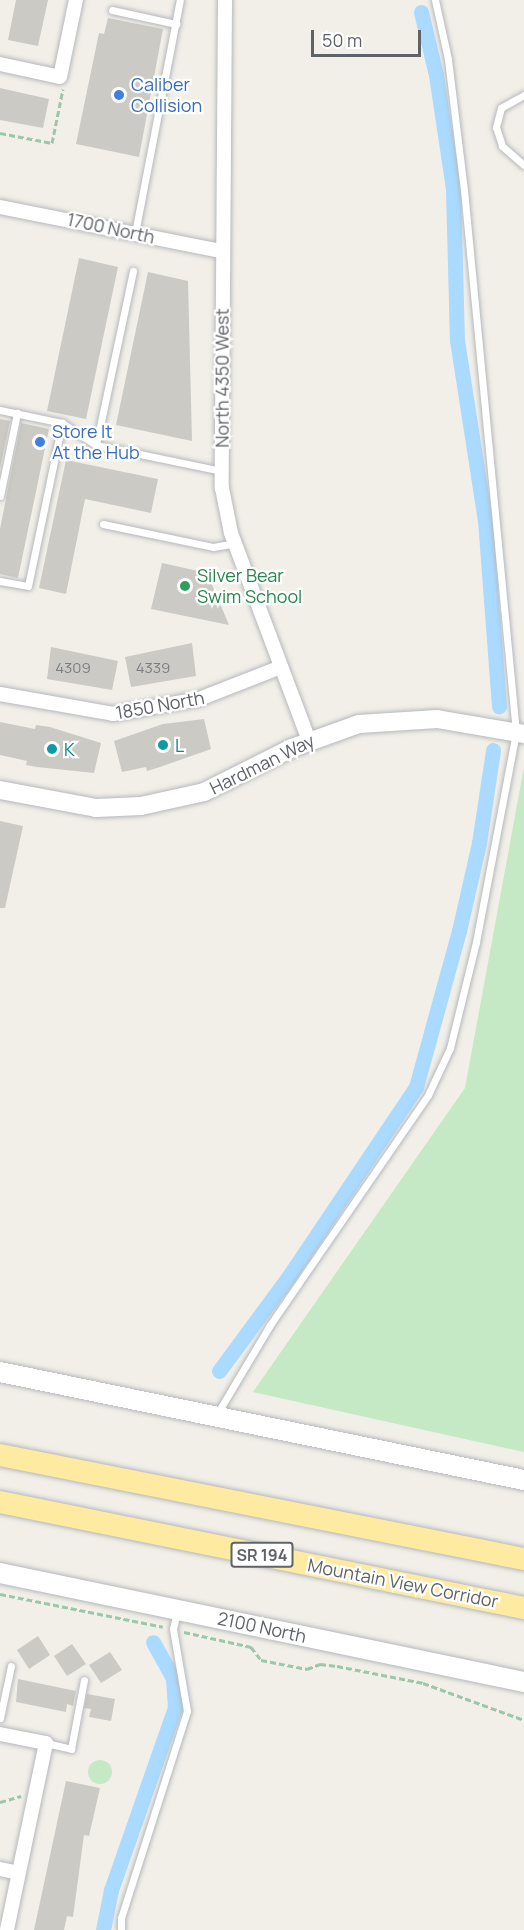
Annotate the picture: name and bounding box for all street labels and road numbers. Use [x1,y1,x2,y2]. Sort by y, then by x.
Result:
street label: 1700 North [65,208,157,248]
street label: North 4350 West [211,308,233,448]
street label: 1850 North [114,687,206,723]
street label: Hardman Way [206,729,318,799]
road number: SR 194 [230,1542,294,1568]
street label: Mountain View Corridor [306,1554,500,1612]
street label: 2100 North [216,1607,308,1647]

